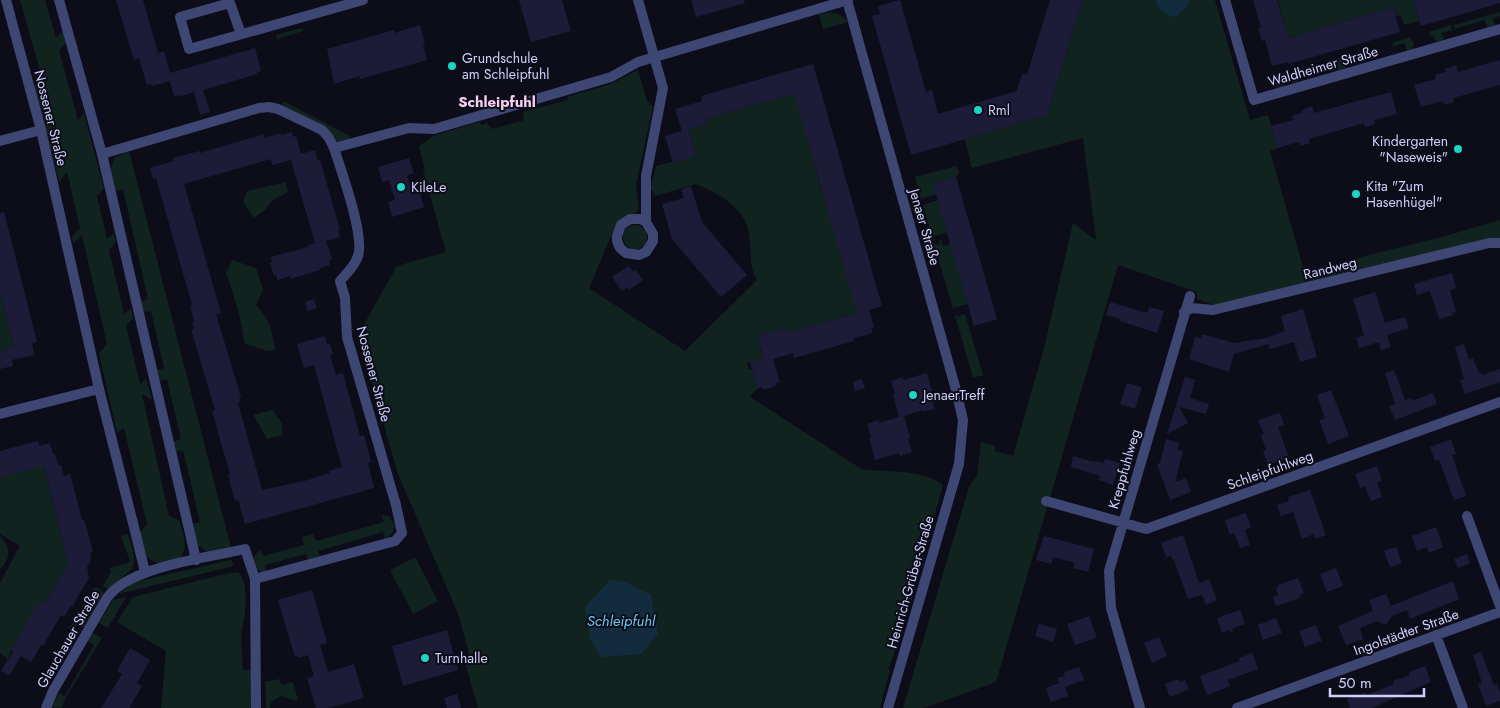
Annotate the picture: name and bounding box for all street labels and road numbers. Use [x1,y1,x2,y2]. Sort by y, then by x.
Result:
street label: Waldheimer Straße [1266,41,1380,91]
street label: Nossener Straße [29,68,73,168]
street label: Jenaer Straße [904,185,945,268]
street label: Randweg [1301,252,1359,284]
street label: Nossener Straße [352,324,396,424]
street label: Kreppfuhlweg [1103,427,1145,511]
street label: Schleipfuhlweg [1224,445,1316,495]
street label: Heinrich-Grüber-Straße [881,513,939,651]
street label: Glauchauer Straße [32,586,104,692]
street label: Ingolstädter Straße [1351,604,1461,660]

